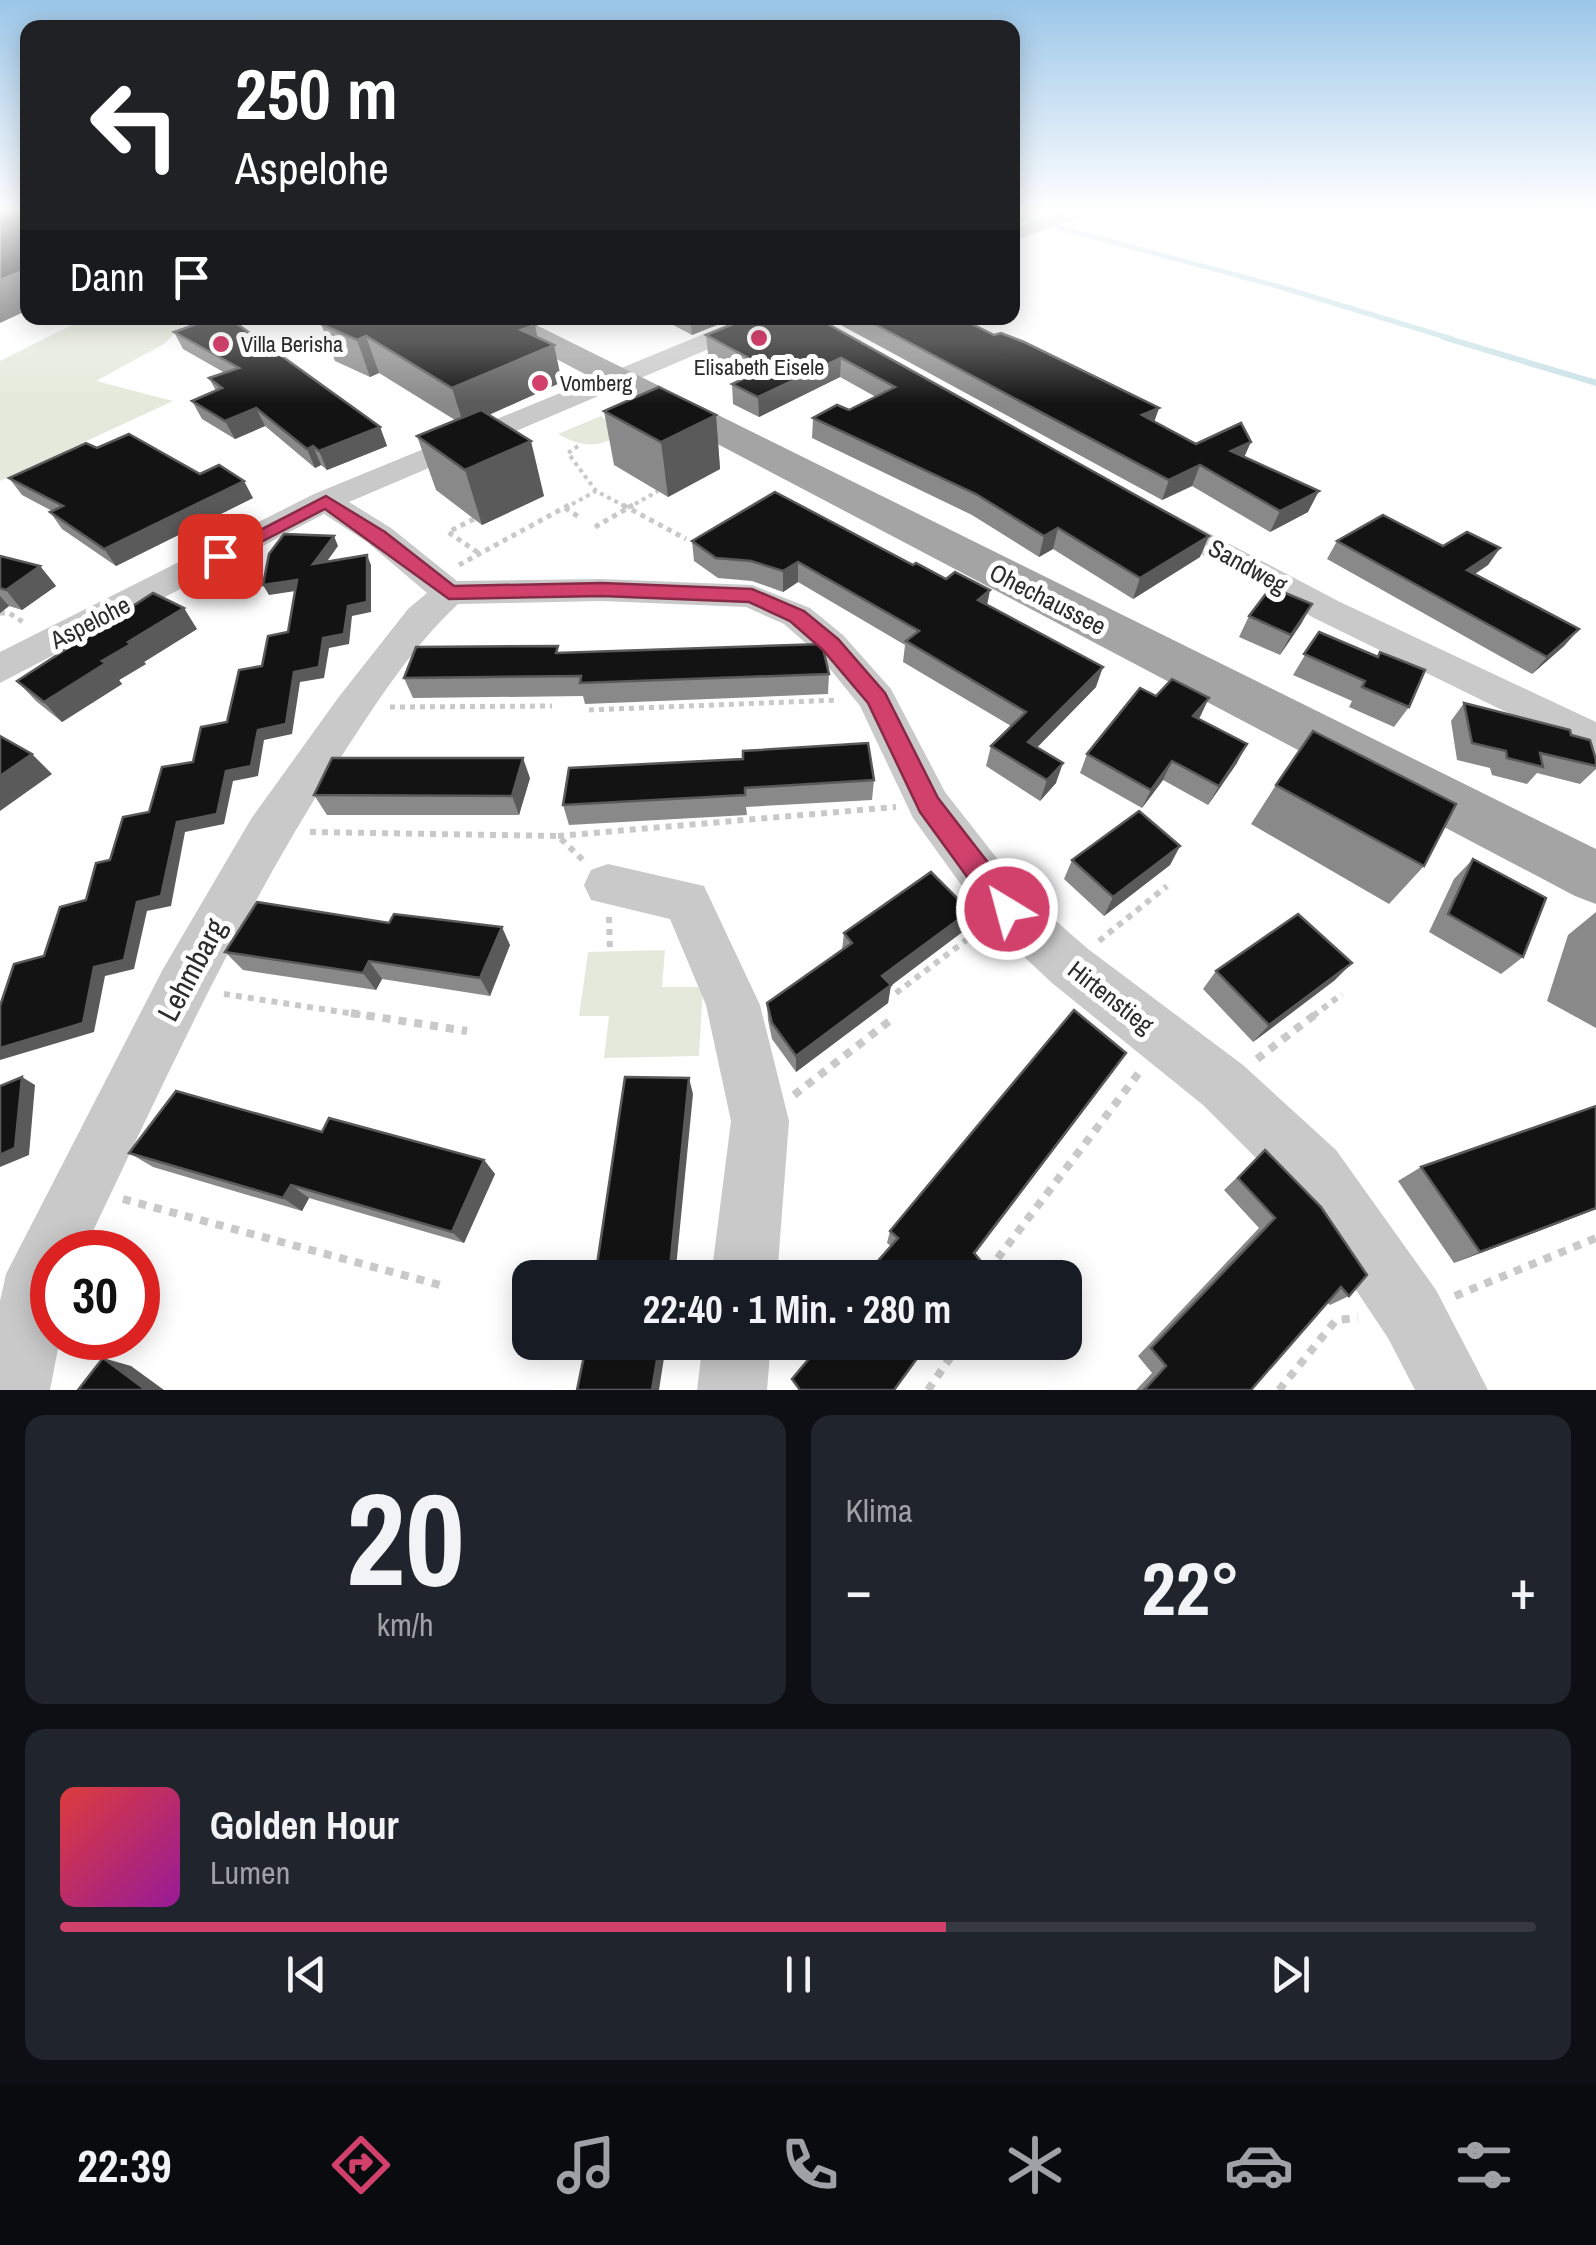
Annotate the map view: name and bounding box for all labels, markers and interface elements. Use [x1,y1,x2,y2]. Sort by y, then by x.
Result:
text: 250 m [235,47,398,141]
icon: left [70,60,200,190]
text: Aspelohe [235,137,389,198]
icon: arrive [164,250,219,305]
text: Dann [70,252,144,303]
marker: Elisabeth Eisele [748,327,770,349]
place label: Villa Berisha [241,329,343,359]
marker: Villa Berisha [210,333,232,355]
place label: Elisabeth Eisele [694,352,824,382]
place label: Vomberg [560,368,632,398]
marker: Vomberg [529,372,551,394]
pin [178,514,263,599]
icon: arrive [193,529,248,584]
street label: Sandweg [1202,530,1294,602]
street label: Ohechaussee [984,555,1112,643]
street label: Aspelohe [43,587,136,657]
position arrow [955,857,1059,961]
street label: Lehmbarg [147,911,235,1028]
street label: Hirtenstieg [1061,953,1161,1042]
speed limit sign: 30 [30,1230,160,1360]
text: 22:40 · 1 Min. · 280 m [643,1284,951,1335]
text: 20 [346,1450,465,1626]
text: Klima [846,1489,913,1532]
text: 22° [1142,1537,1240,1638]
text: − [846,1552,872,1626]
text: + [1510,1552,1536,1626]
text: km/h [377,1603,434,1646]
text: Golden Hour [210,1800,399,1851]
text: Lumen [210,1851,290,1894]
icon: previous [279,1947,334,2002]
icon: pause [771,1947,826,2002]
icon: next [1263,1947,1318,2002]
icon: directions [326,2130,396,2200]
icon: music [551,2130,621,2200]
icon: phone [775,2130,845,2200]
icon: climate [1000,2130,1070,2200]
icon: car [1224,2130,1294,2200]
icon: filters [1449,2130,1519,2200]
text: 22:39 [77,2135,172,2196]

